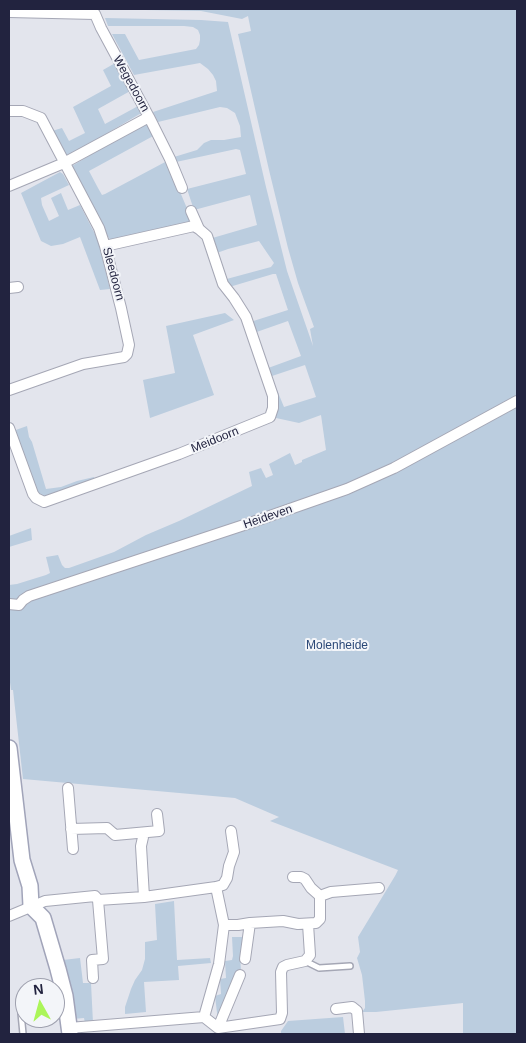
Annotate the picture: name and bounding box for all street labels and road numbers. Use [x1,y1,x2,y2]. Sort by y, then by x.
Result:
street label: Wegedoorn [110,53,152,115]
street label: Sleedoorn [99,246,127,302]
street label: Meidoorn [189,424,241,456]
street label: Heideven [242,502,294,532]

